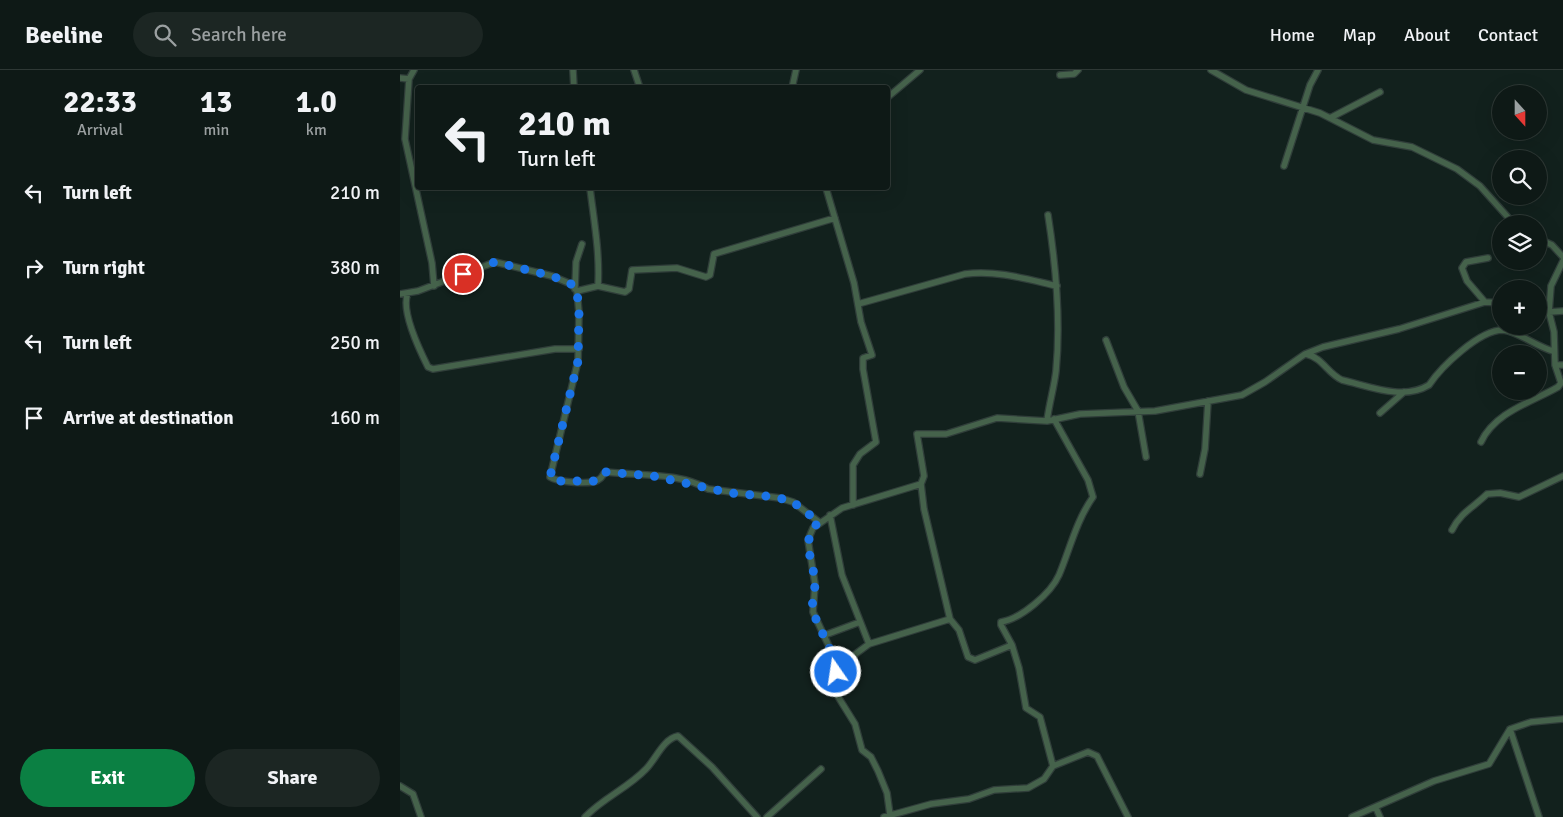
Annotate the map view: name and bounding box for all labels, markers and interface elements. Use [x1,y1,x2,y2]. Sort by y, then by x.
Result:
search box [133,12,483,57]
text: Beeline [25,20,103,50]
icon: search [151,21,179,49]
text: Search here [191,23,287,47]
text: Home [1270,24,1315,46]
text: Map [1343,24,1376,46]
text: About [1404,24,1450,46]
text: Contact [1478,24,1538,46]
text: 22:33 [63,84,137,121]
text: 13 [200,84,233,121]
text: 1.0 [296,84,337,121]
north arrow [1492,85,1548,140]
map controls [1492,85,1547,400]
text: 210 m [518,102,611,145]
icon: left [435,105,500,170]
text: Arrival [77,120,123,140]
text: min [203,120,229,140]
text: km [306,120,327,140]
text: Turn left [518,145,596,172]
button: search [1492,150,1547,205]
icon: left [20,179,48,207]
text: Turn left [63,181,132,205]
text: 210 m [330,181,380,205]
button: layers [1492,215,1547,270]
pin [442,253,484,295]
icon: right [20,254,48,282]
text: Turn right [63,256,145,280]
text: 380 m [330,256,380,280]
icon: arrive [449,260,477,288]
button: + [1492,280,1547,335]
icon: left [20,329,48,357]
text: Turn left [63,331,132,355]
text: 250 m [330,331,380,355]
button: − [1492,345,1547,400]
icon: arrive [20,404,48,432]
text: Arrive at destination [63,406,234,430]
text: 160 m [330,406,380,430]
position arrow [809,645,861,697]
button: Exit [20,749,195,807]
button: Share [205,749,380,807]

